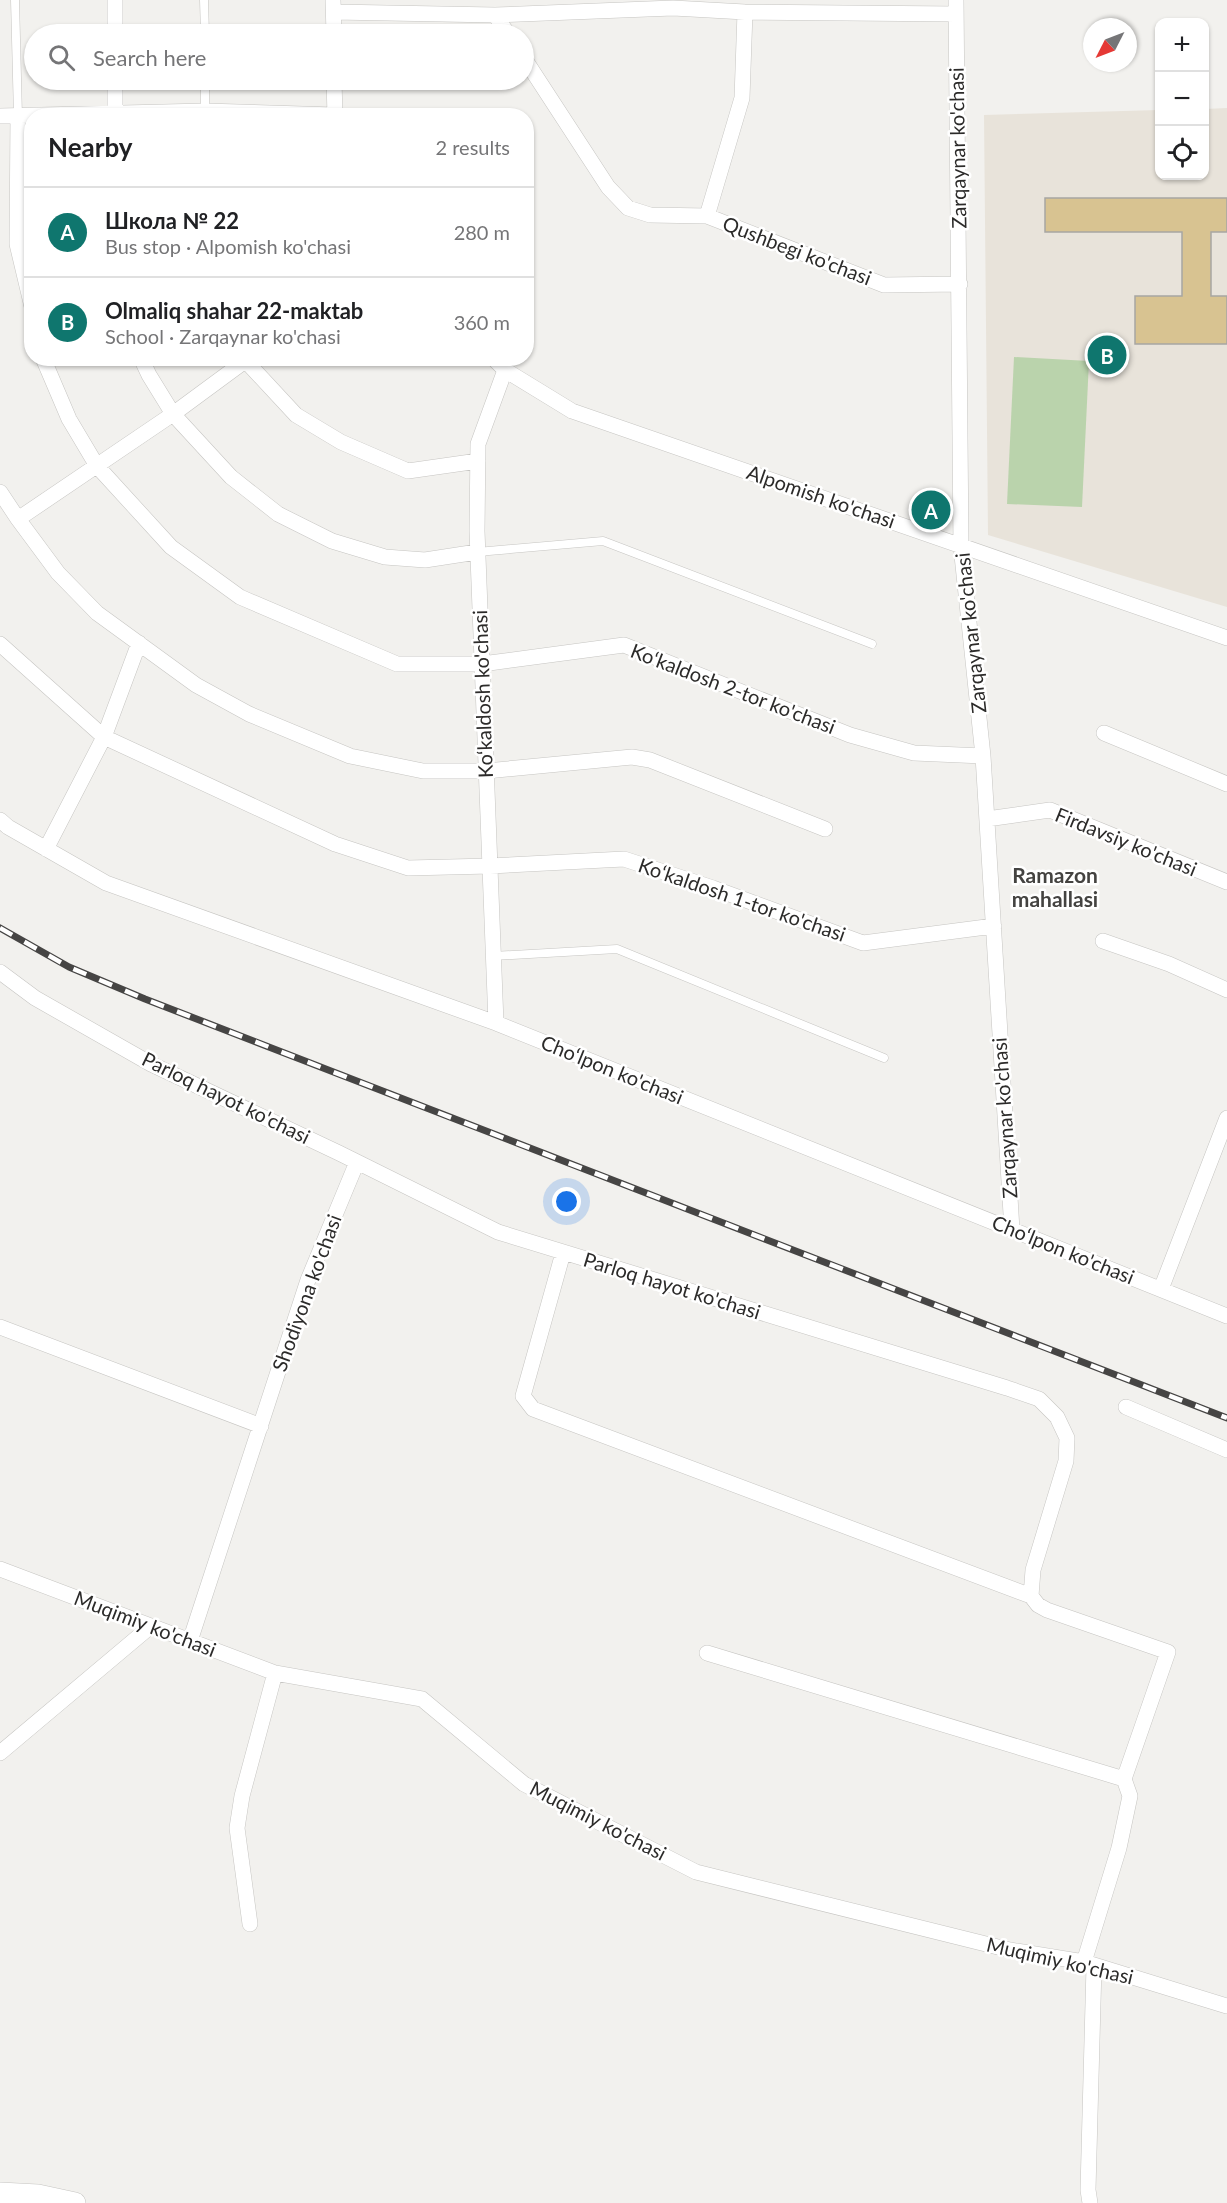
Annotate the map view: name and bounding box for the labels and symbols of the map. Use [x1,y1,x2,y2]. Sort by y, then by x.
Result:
north arrow [1083,18,1137,72]
street label: Zarqaynar ko'chasi [944,67,970,229]
street label: Qushbegi ko'chasi [720,211,875,289]
pin: B [1088,332,1126,378]
street label: Alpomish ko'chasi [744,459,899,533]
pin: A [912,488,950,532]
street label: Zarqaynar ko'chasi [950,552,990,715]
street label: Ko‘kaldosh ko'chasi [467,610,497,779]
street label: Ko‘kaldosh 2-tor ko'chasi [627,638,839,738]
street label: Firdavsiy ko'chasi [1052,802,1201,880]
street label: Ko‘kaldosh 1-tor ko'chasi [636,852,849,946]
district label: Ramazon mahallasi [1012,862,1098,911]
street label: Cho‘lpon ko'chasi [538,1030,687,1109]
street label: Zarqaynar ko'chasi [986,1037,1022,1199]
street label: Parloq hayot ko'chasi [139,1046,314,1148]
your location [552,1187,581,1216]
street label: Cho‘lpon ko'chasi [989,1210,1138,1289]
street label: Shodiyona ko'chasi [267,1211,346,1374]
street label: Parloq hayot ko'chasi [581,1247,764,1323]
street label: Muqimiy ko'chasi [71,1585,220,1661]
street label: Muqimiy ko'chasi [526,1775,671,1865]
street label: Muqimiy ko'chasi [984,1931,1136,1989]

